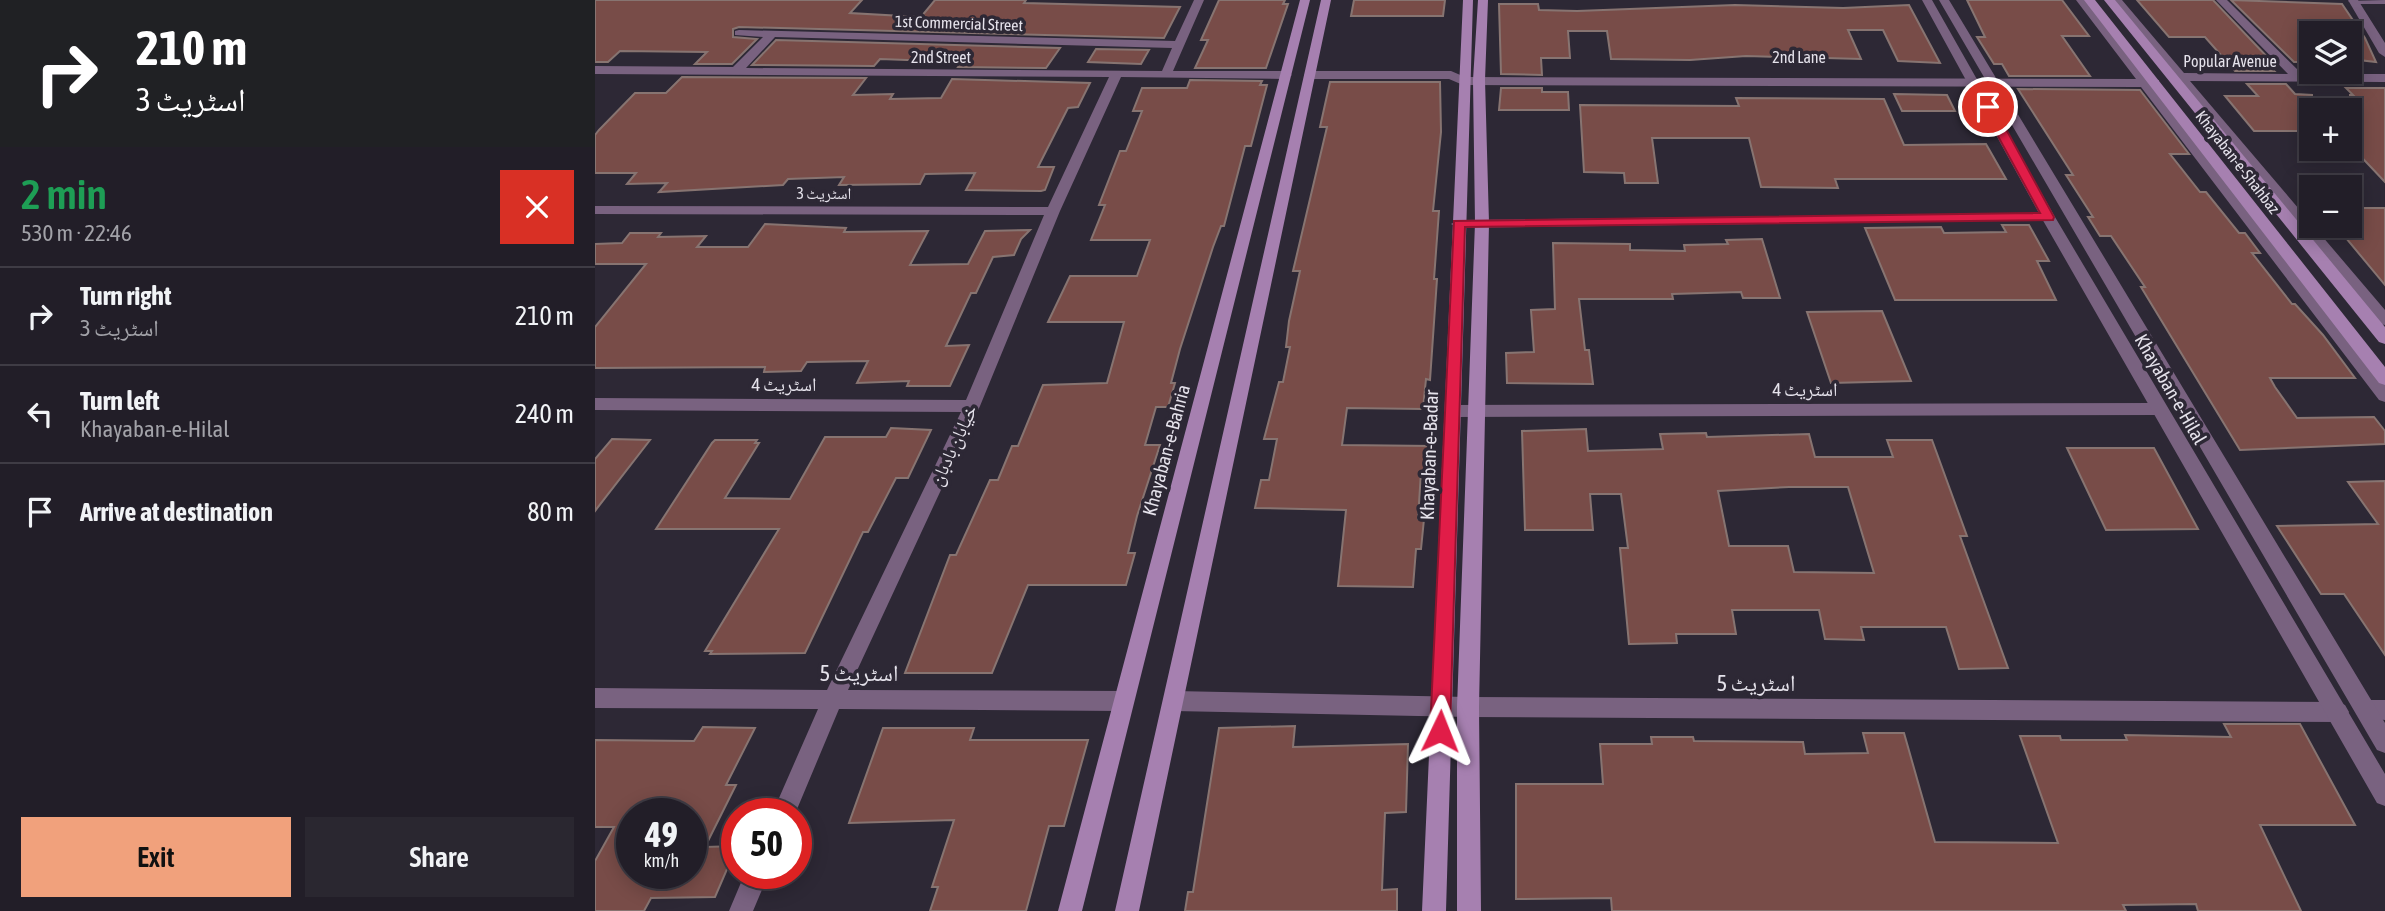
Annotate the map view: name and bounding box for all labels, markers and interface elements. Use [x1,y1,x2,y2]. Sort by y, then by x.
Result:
street label: 1st Commercial Street [895,12,1024,34]
text: 210 m [136,19,247,75]
map controls [2299,21,2362,238]
button: layers [2299,21,2362,84]
icon: right [21,28,112,119]
street label: 2nd Street [911,48,971,66]
street label: 2nd Lane [1772,48,1826,66]
street label: Popular Avenue [2183,52,2277,71]
pin [1958,77,2018,137]
text: اسٹریٹ 3 [136,81,246,118]
icon: arrive [1969,88,2007,126]
button: + [2299,98,2362,161]
street label: Khayaban-e-Shahbaz [2192,107,2284,218]
text: 2 min [21,170,107,218]
button: close [500,170,574,244]
button: − [2299,175,2362,238]
street label: اسٹریٹ 3 [797,184,851,203]
text: 530 m · 22:46 [21,220,132,246]
text: Turn right [80,281,171,311]
icon: right [21,297,59,335]
text: 210 m [515,301,574,331]
text: اسٹریٹ 3 [80,315,159,341]
street label: Khayaban-e-Hilal [2131,330,2211,448]
street label: اسٹریٹ 4 [751,373,817,396]
street label: اسٹریٹ 4 [1772,378,1838,401]
street label: Khayaban-e-Bahria [1138,382,1194,518]
text: Turn left [80,386,160,416]
street label: Khayaban-e-Badar [1416,389,1442,521]
icon: left [21,395,59,433]
text: 240 m [515,399,574,429]
street label: خیابان بادبان [925,401,982,489]
text: Khayaban-e-Hilal [80,416,229,442]
icon: arrive [21,493,59,531]
text: Arrive at destination [80,497,273,527]
text: 80 m [527,497,574,527]
street label: اسٹریٹ 5 [820,660,898,686]
street label: اسٹریٹ 5 [1717,670,1795,696]
position arrow [1403,694,1477,768]
speed limit sign: 50 [721,798,812,889]
text: 49 [645,814,678,854]
button: Exit [21,817,291,897]
button: Share [305,817,574,897]
text: km/h [644,850,679,871]

